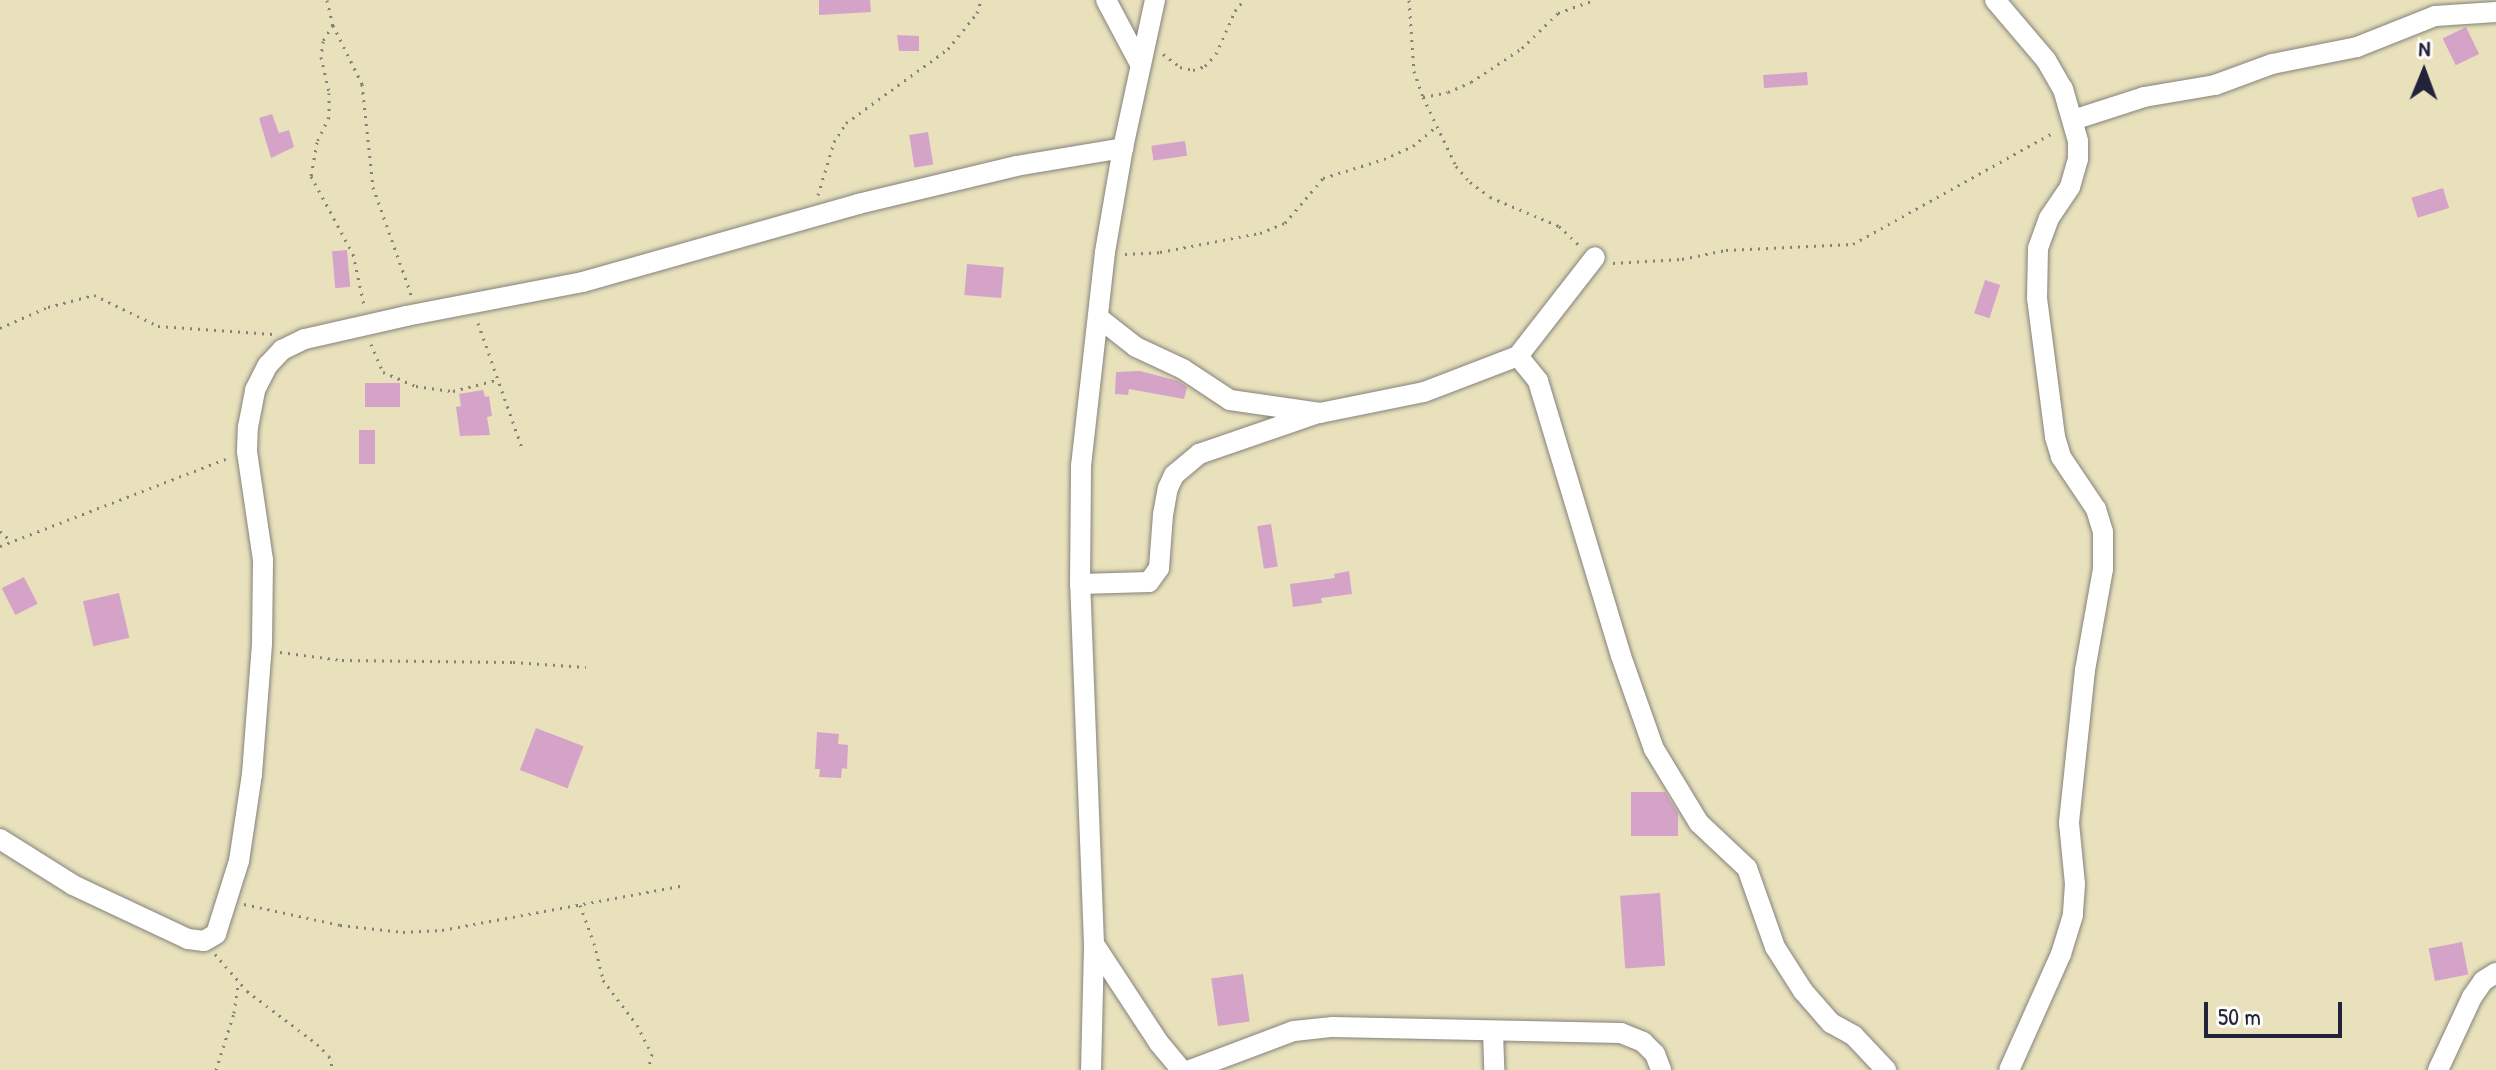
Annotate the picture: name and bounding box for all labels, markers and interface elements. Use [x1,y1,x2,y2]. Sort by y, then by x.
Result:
north arrow [2384,32,2464,112]
text: N [2418,33,2431,63]
scale bar [2208,986,2346,1036]
text: 50 m [2218,1000,2261,1032]

